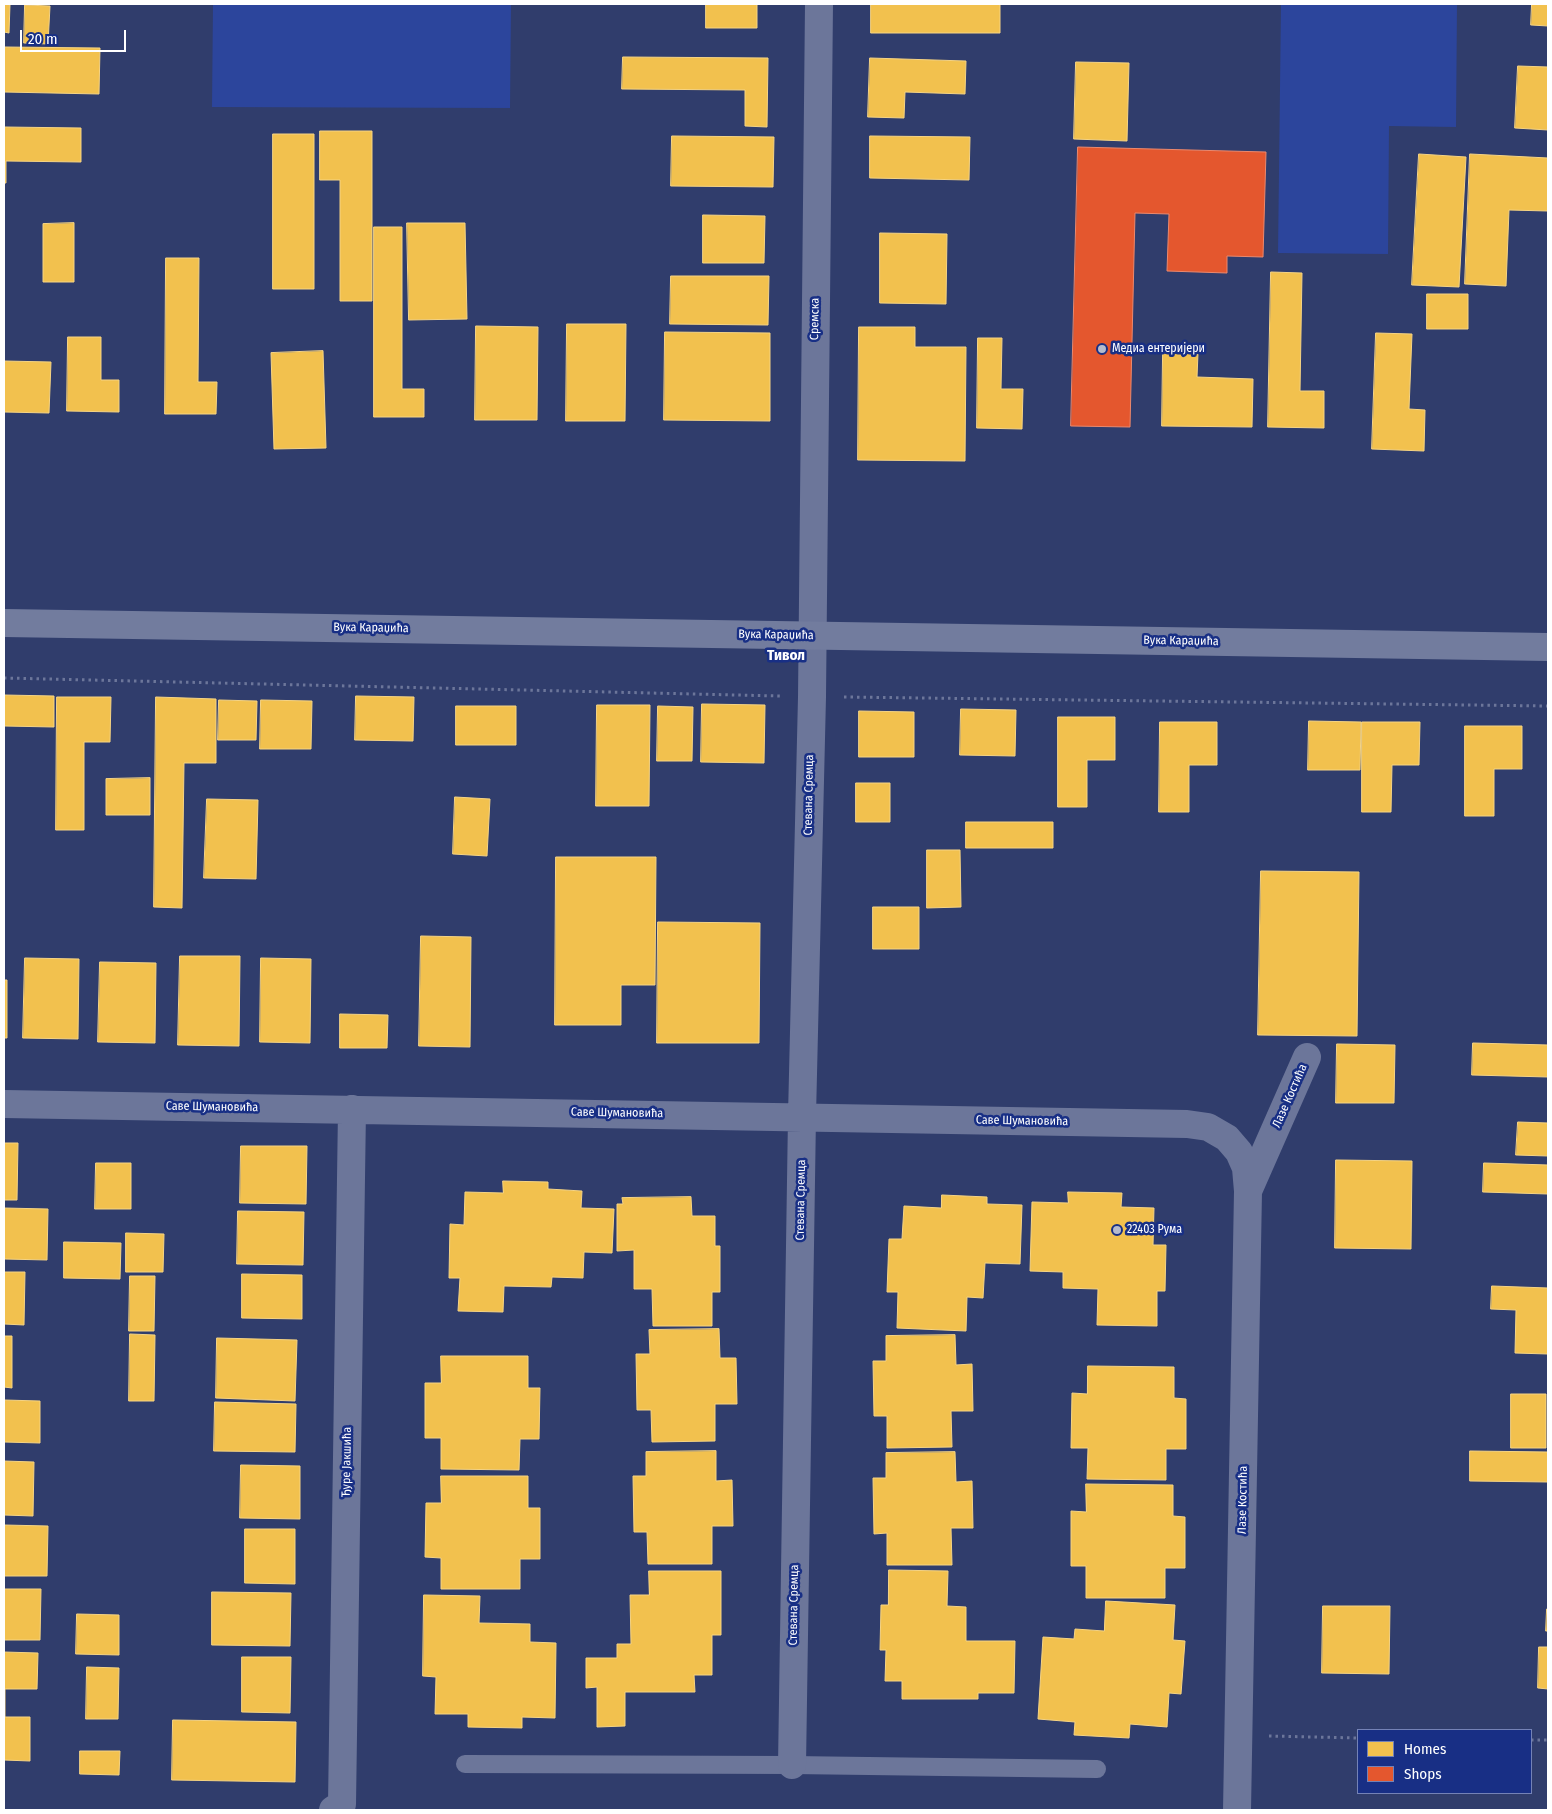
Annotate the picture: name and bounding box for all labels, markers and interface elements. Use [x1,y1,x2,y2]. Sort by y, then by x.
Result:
scale bar [22,20,129,52]
text: 20 m [28,30,58,48]
street label: Сремска [807,298,823,340]
place label: Медиа ентеријери [1112,342,1205,356]
marker: Медиа ентеријери [1096,343,1108,355]
street label: Вука Караџића [333,620,409,636]
street label: Вука Караџића [738,627,814,643]
street label: Вука Караџића [1143,633,1219,649]
district label: Тивол [767,647,805,665]
street label: Стевана Сремца [801,754,817,836]
street label: Лазе Костића [1270,1062,1310,1130]
street label: Саве Шумановића [166,1099,258,1115]
street label: Саве Шумановића [571,1105,663,1121]
street label: Саве Шумановића [976,1113,1068,1129]
street label: Стевана Сремца [793,1159,809,1241]
place label: 22403 Рума [1127,1223,1182,1237]
marker: 22403 Рума [1111,1224,1123,1236]
street label: Ђуре Јакшића [339,1427,355,1497]
street label: Лазе Костића [1235,1466,1251,1534]
street label: Стевана Сремца [786,1564,802,1646]
legend [1357,1729,1532,1794]
text: Homes [1404,1740,1446,1758]
text: Shops [1404,1765,1442,1783]

